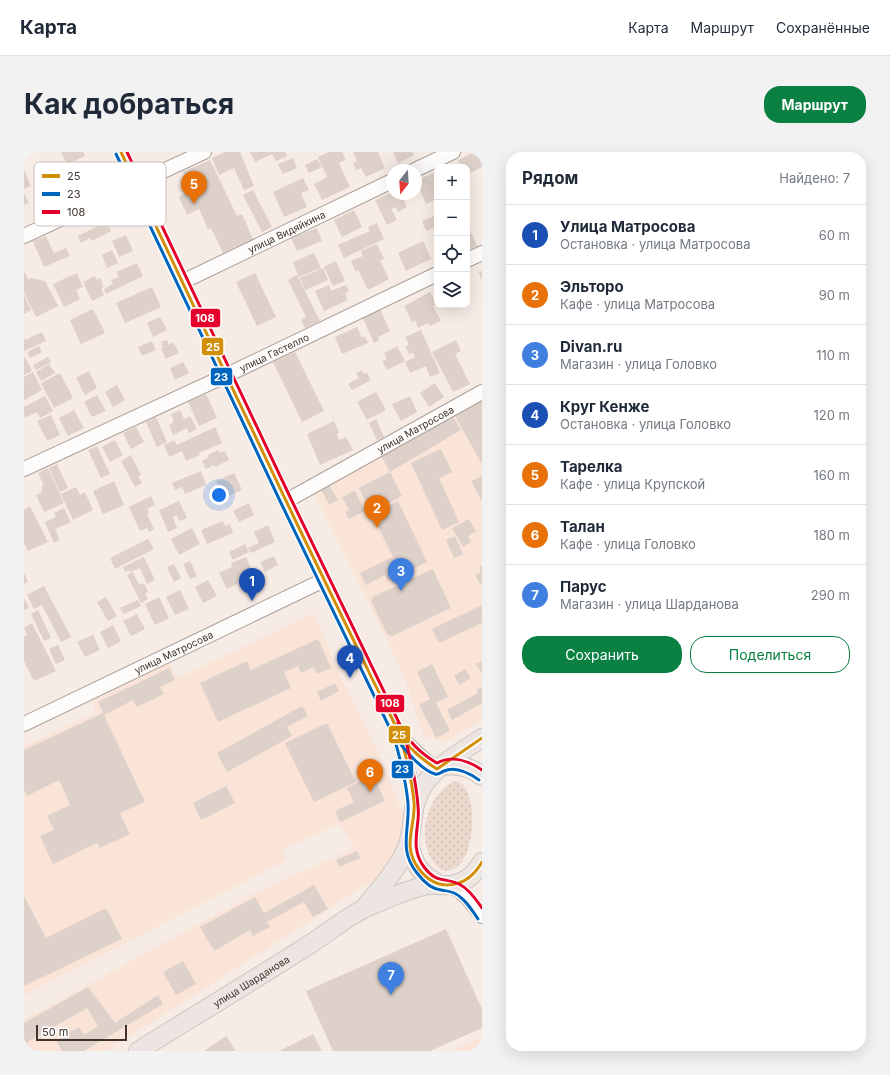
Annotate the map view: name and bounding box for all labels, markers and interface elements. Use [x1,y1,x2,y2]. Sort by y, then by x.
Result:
text: Карта [20,16,77,39]
text: Карта [628,19,669,36]
text: Маршрут [691,19,754,36]
text: Сохранённые [776,19,870,36]
button: Маршрут [764,86,866,123]
text: Как добраться [24,87,234,121]
legend [34,162,166,226]
north arrow [386,164,422,200]
map controls [434,164,470,308]
button: + [434,164,470,200]
text: Рядом [522,168,578,188]
text: 25 [67,169,81,183]
text: Найдено: 7 [779,170,850,186]
pin: 5 [181,171,207,204]
text: 23 [67,187,81,201]
button: − [434,200,470,236]
text: 108 [67,205,85,219]
street label: улица Видяйкина [246,208,327,255]
text: Улица Матросова [560,217,695,236]
text: 1 [532,227,538,243]
text: 60 m [819,227,850,243]
button: locate [434,236,470,272]
text: Остановка · улица Матросова [560,236,750,252]
button: layers [434,272,470,308]
text: Эльторо [560,277,624,296]
text: 2 [531,287,539,303]
text: 90 m [819,287,850,303]
text: Кафе · улица Матросова [560,296,715,312]
line badge: 108 [190,308,221,328]
text: 108 [195,311,215,325]
street label: улица Гастелло [237,331,311,374]
line badge: 25 [201,337,224,356]
text: Divan.ru [560,337,622,356]
text: 25 [206,340,220,354]
text: 3 [531,347,539,363]
text: 110 m [816,347,850,363]
text: Магазин · улица Головко [560,356,717,372]
line badge: 23 [210,367,233,386]
text: 23 [214,370,228,384]
text: Круг Кенже [560,397,649,416]
street label: улица Матросова [375,403,456,455]
text: 4 [531,407,539,423]
text: 120 m [814,407,850,423]
text: Остановка · улица Головко [560,416,731,432]
text: Тарелка [560,457,623,476]
text: 5 [531,467,539,483]
text: 160 m [813,467,850,483]
text: Кафе · улица Крупской [560,476,705,492]
your location [209,485,229,505]
pin: 2 [364,495,390,528]
text: Талан [560,517,605,536]
text: 6 [531,527,539,543]
text: 180 m [813,527,850,543]
text: Кафе · улица Головко [560,536,696,552]
pin: 3 [388,558,414,591]
pin: 1 [239,568,265,601]
text: Парус [560,577,607,596]
text: 7 [531,587,539,603]
text: 290 m [811,587,850,603]
text: Магазин · улица Шарданова [560,596,739,612]
street label: улица Матросова [132,628,215,676]
button: Сохранить [522,636,682,673]
button: Поделиться [690,636,850,673]
pin: 4 [337,645,363,678]
line badge: 108 [375,694,405,713]
text: 108 [380,696,400,710]
line badge: 25 [388,725,411,744]
text: 25 [392,728,406,742]
pin: 6 [357,759,383,792]
line badge: 23 [391,760,414,779]
text: 23 [395,762,409,776]
street label: улица Шарданова [211,953,292,1009]
pin: 7 [378,962,404,995]
scale bar [36,1023,127,1042]
text: 50 m [42,1025,68,1039]

